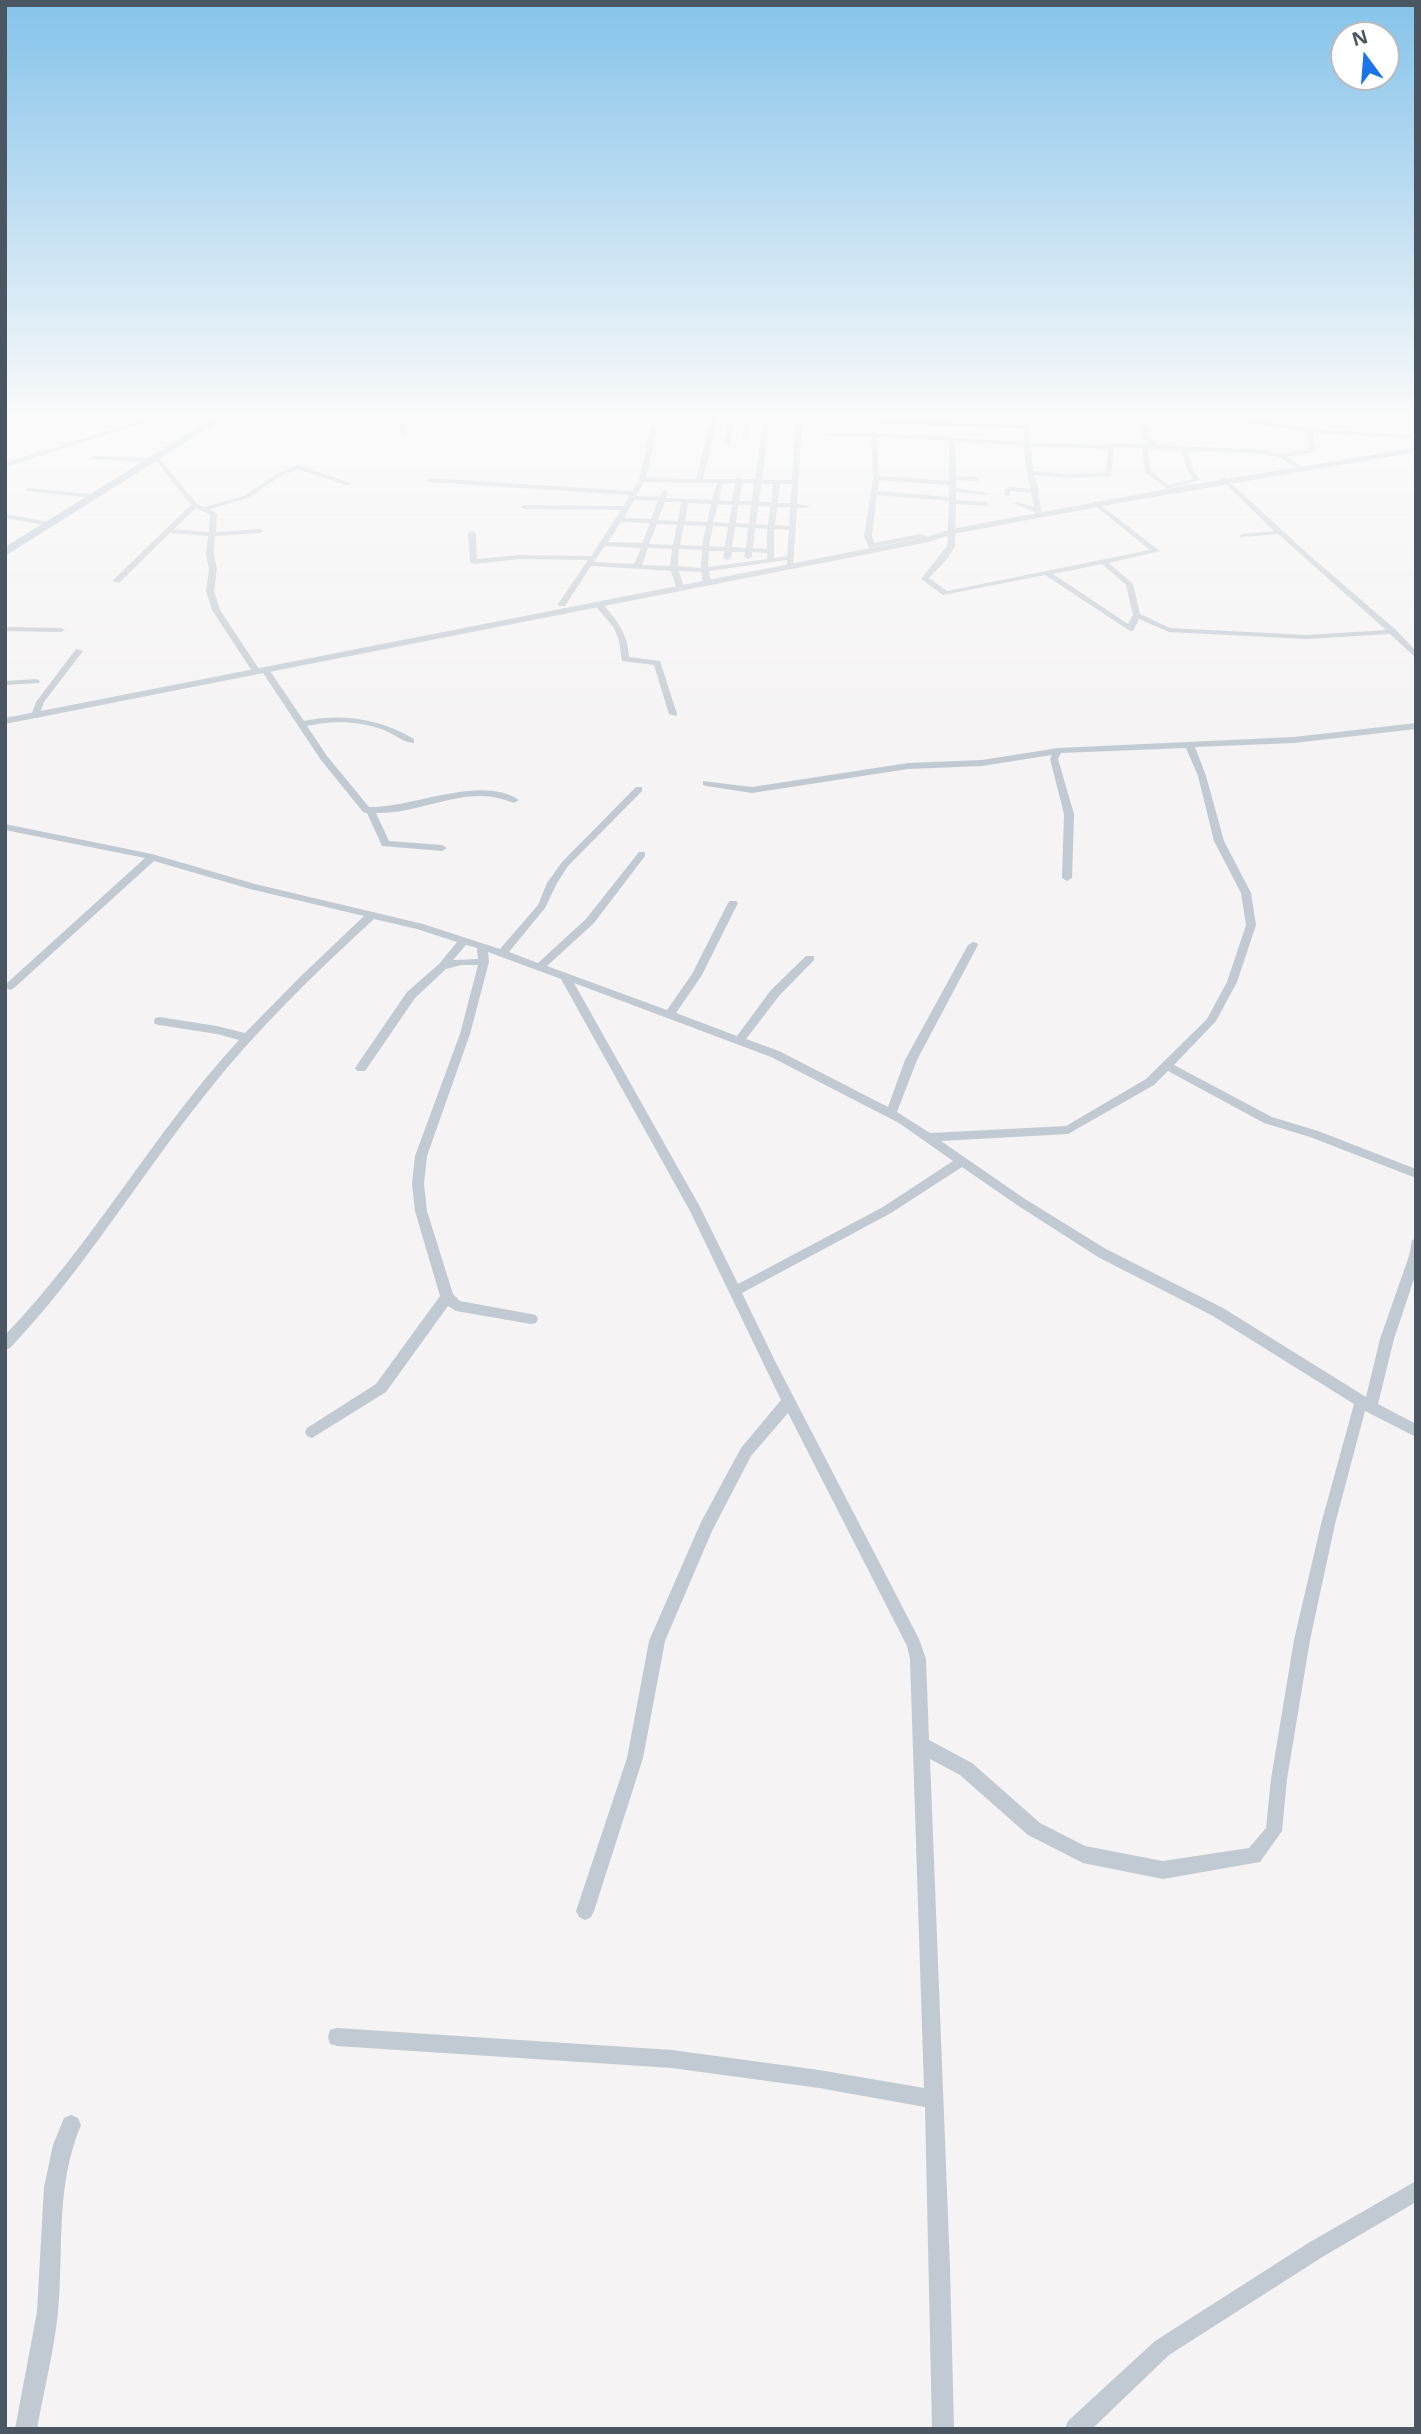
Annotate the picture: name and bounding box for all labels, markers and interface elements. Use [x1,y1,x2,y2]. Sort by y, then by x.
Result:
north arrow [1330,21,1400,91]
text: N [1349,23,1371,52]

